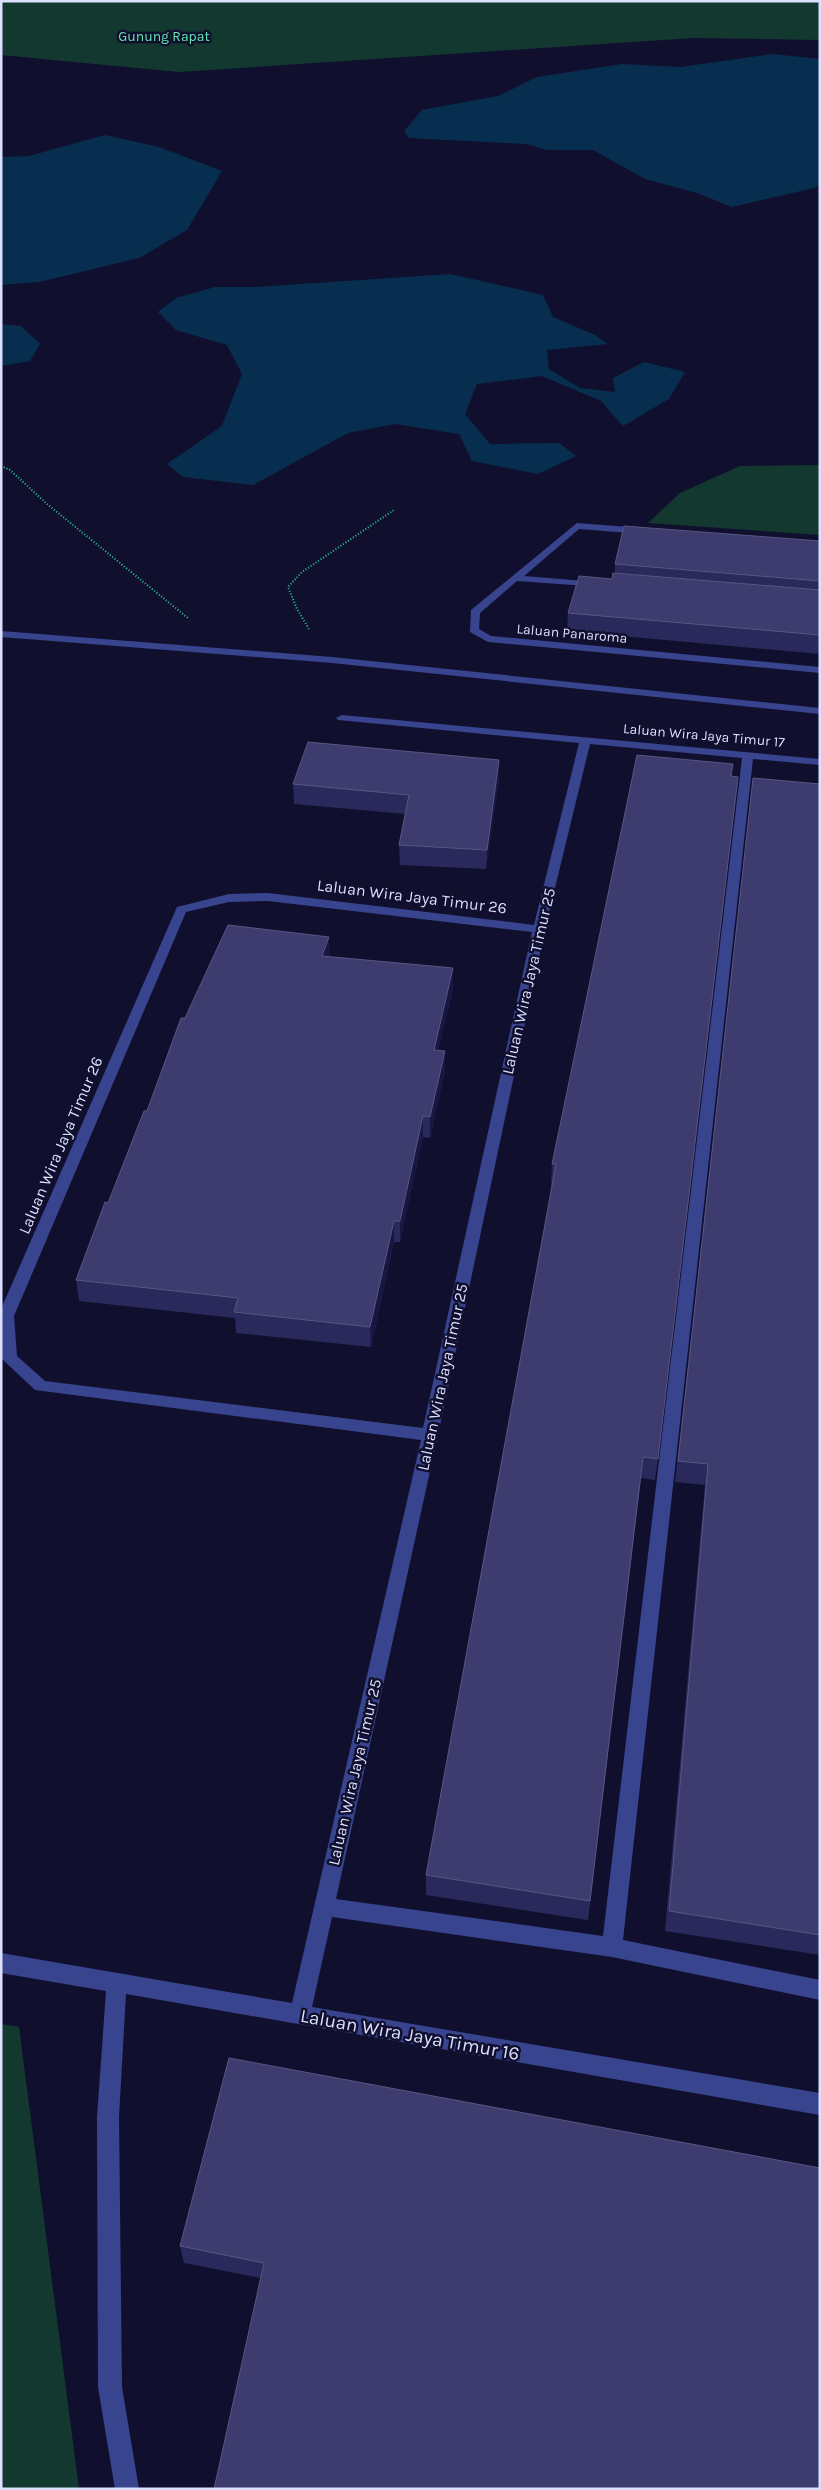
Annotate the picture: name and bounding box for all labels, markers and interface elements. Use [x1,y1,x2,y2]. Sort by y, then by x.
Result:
park label: Gunung Rapat [118,28,210,45]
street label: Laluan Panaroma [516,620,628,647]
street label: Laluan Wira Jaya Timur 17 [622,720,786,751]
street label: Laluan Wira Jaya Timur 26 [316,875,508,918]
street label: Laluan Wira Jaya Timur 25 [498,886,559,1076]
street label: Laluan Wira Jaya Timur 26 [14,1054,107,1237]
street label: Laluan Wira Jaya Timur 25 [413,1282,472,1472]
street label: Laluan Wira Jaya Timur 25 [324,1677,385,1867]
street label: Laluan Wira Jaya Timur 16 [299,2005,521,2065]

